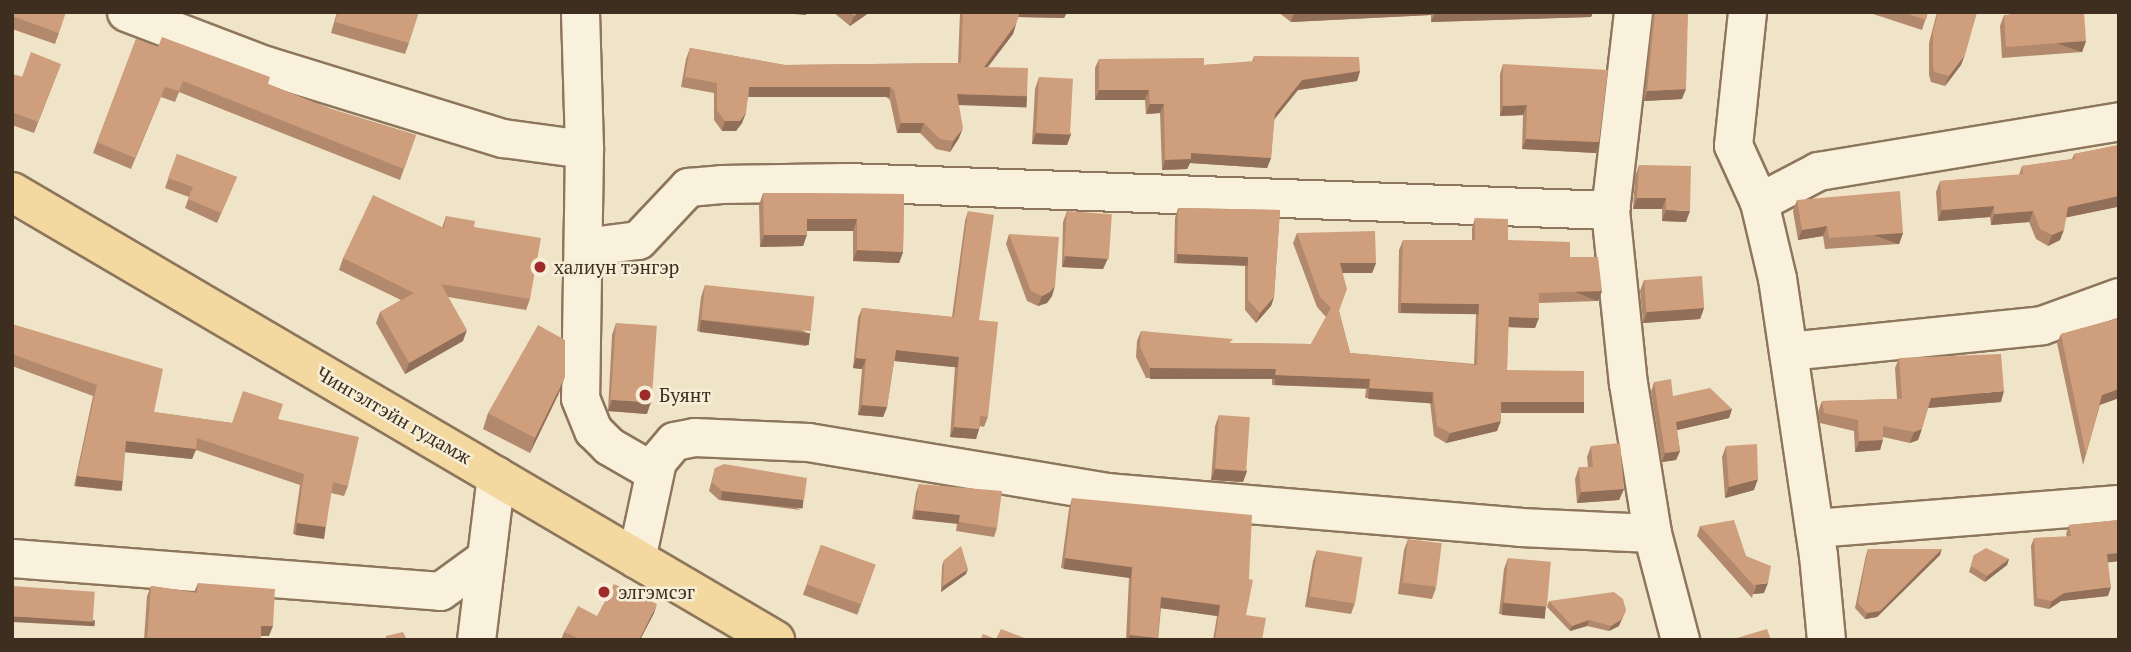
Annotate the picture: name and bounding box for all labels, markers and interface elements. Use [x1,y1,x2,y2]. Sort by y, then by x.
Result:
place label: халиун тэнгэр [554,256,680,278]
marker: халиун тэнгэр [532,259,548,275]
street label: Чингэлтэйн гудамж [313,361,475,469]
place label: Буянт [659,384,711,406]
marker: Буянт [637,387,653,403]
place label: элгэмсэг [618,581,695,603]
marker: элгэмсэг [596,584,612,600]

